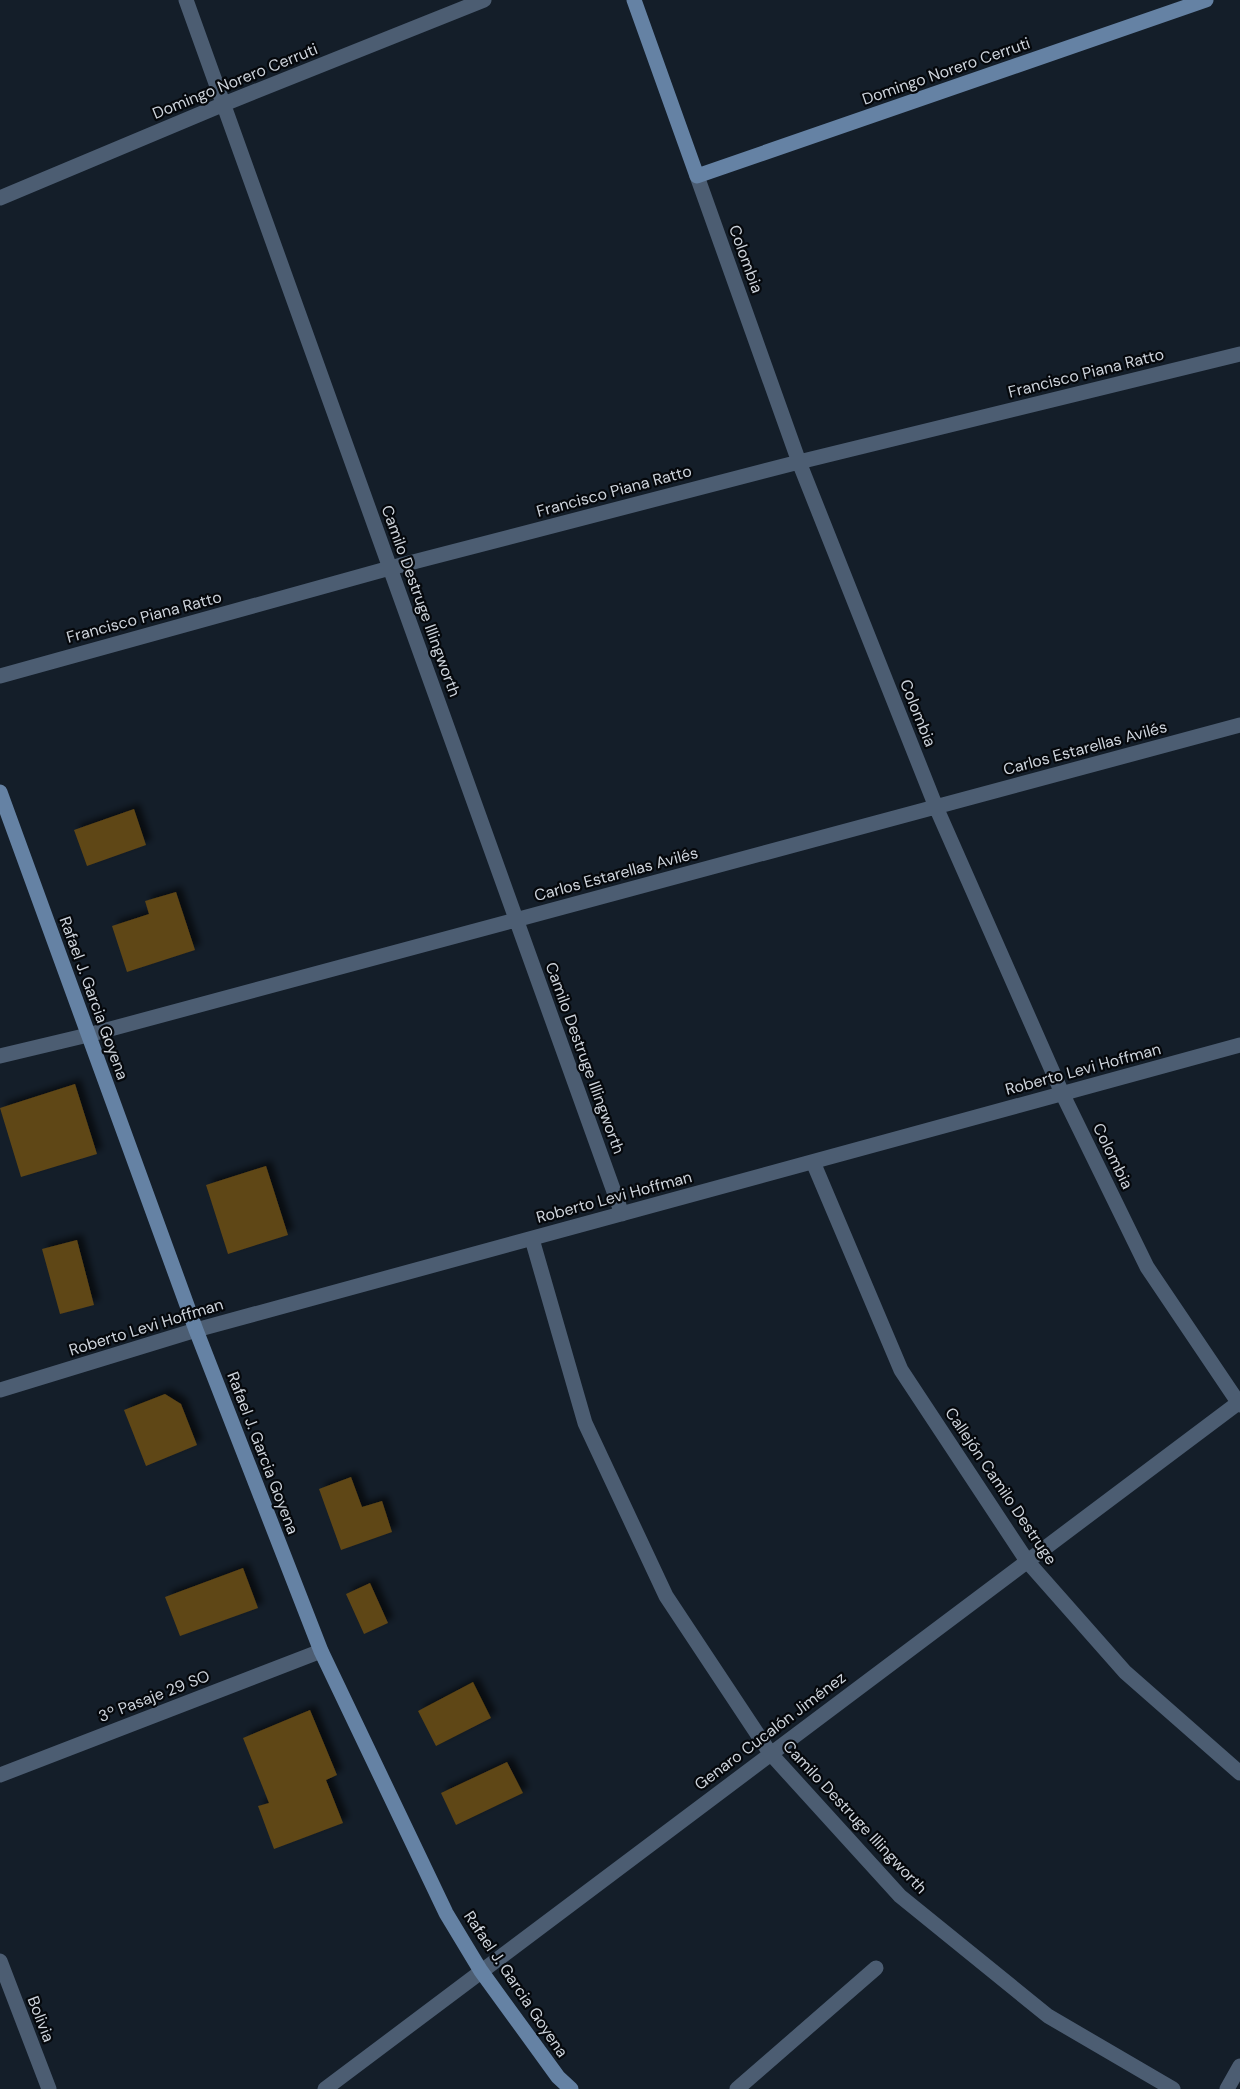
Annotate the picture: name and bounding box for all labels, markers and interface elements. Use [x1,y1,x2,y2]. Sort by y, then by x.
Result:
street label: Domingo Norero Cerruti [859,32,1033,110]
street label: Domingo Norero Cerruti [149,38,321,124]
street label: Colombia [724,222,768,296]
street label: Francisco Piana Ratto [1006,343,1166,403]
street label: Francisco Piana Ratto [534,460,694,522]
street label: Camilo Destruge Illingworth [377,502,465,700]
street label: Francisco Piana Ratto [64,586,224,648]
street label: Colombia [895,676,941,750]
street label: Carlos Estarellas Avilés [1001,716,1169,780]
street label: Carlos Estarellas Avilés [532,842,700,906]
street label: Rafael J. Garcia Goyena [55,913,133,1083]
street label: Camilo Destruge Illingworth [541,959,629,1157]
street label: Roberto Levi Hoffman [1003,1038,1163,1100]
street label: Colombia [1088,1120,1138,1192]
street label: Roberto Levi Hoffman [534,1166,694,1228]
street label: Roberto Levi Hoffman [66,1294,226,1360]
street label: Rafael J. Garcia Goyena [222,1369,304,1537]
street label: Callejón Camilo Destruge [940,1403,1062,1569]
street label: 3º Pasaje 29 SO [95,1665,213,1727]
street label: Genaro Cucalón Jiménez [690,1667,850,1795]
street label: Camilo Destruge Illingworth [778,1736,932,1898]
street label: Rafael J. Garcia Goyena [459,1907,573,2061]
street label: Bolivia [23,1993,59,2045]

